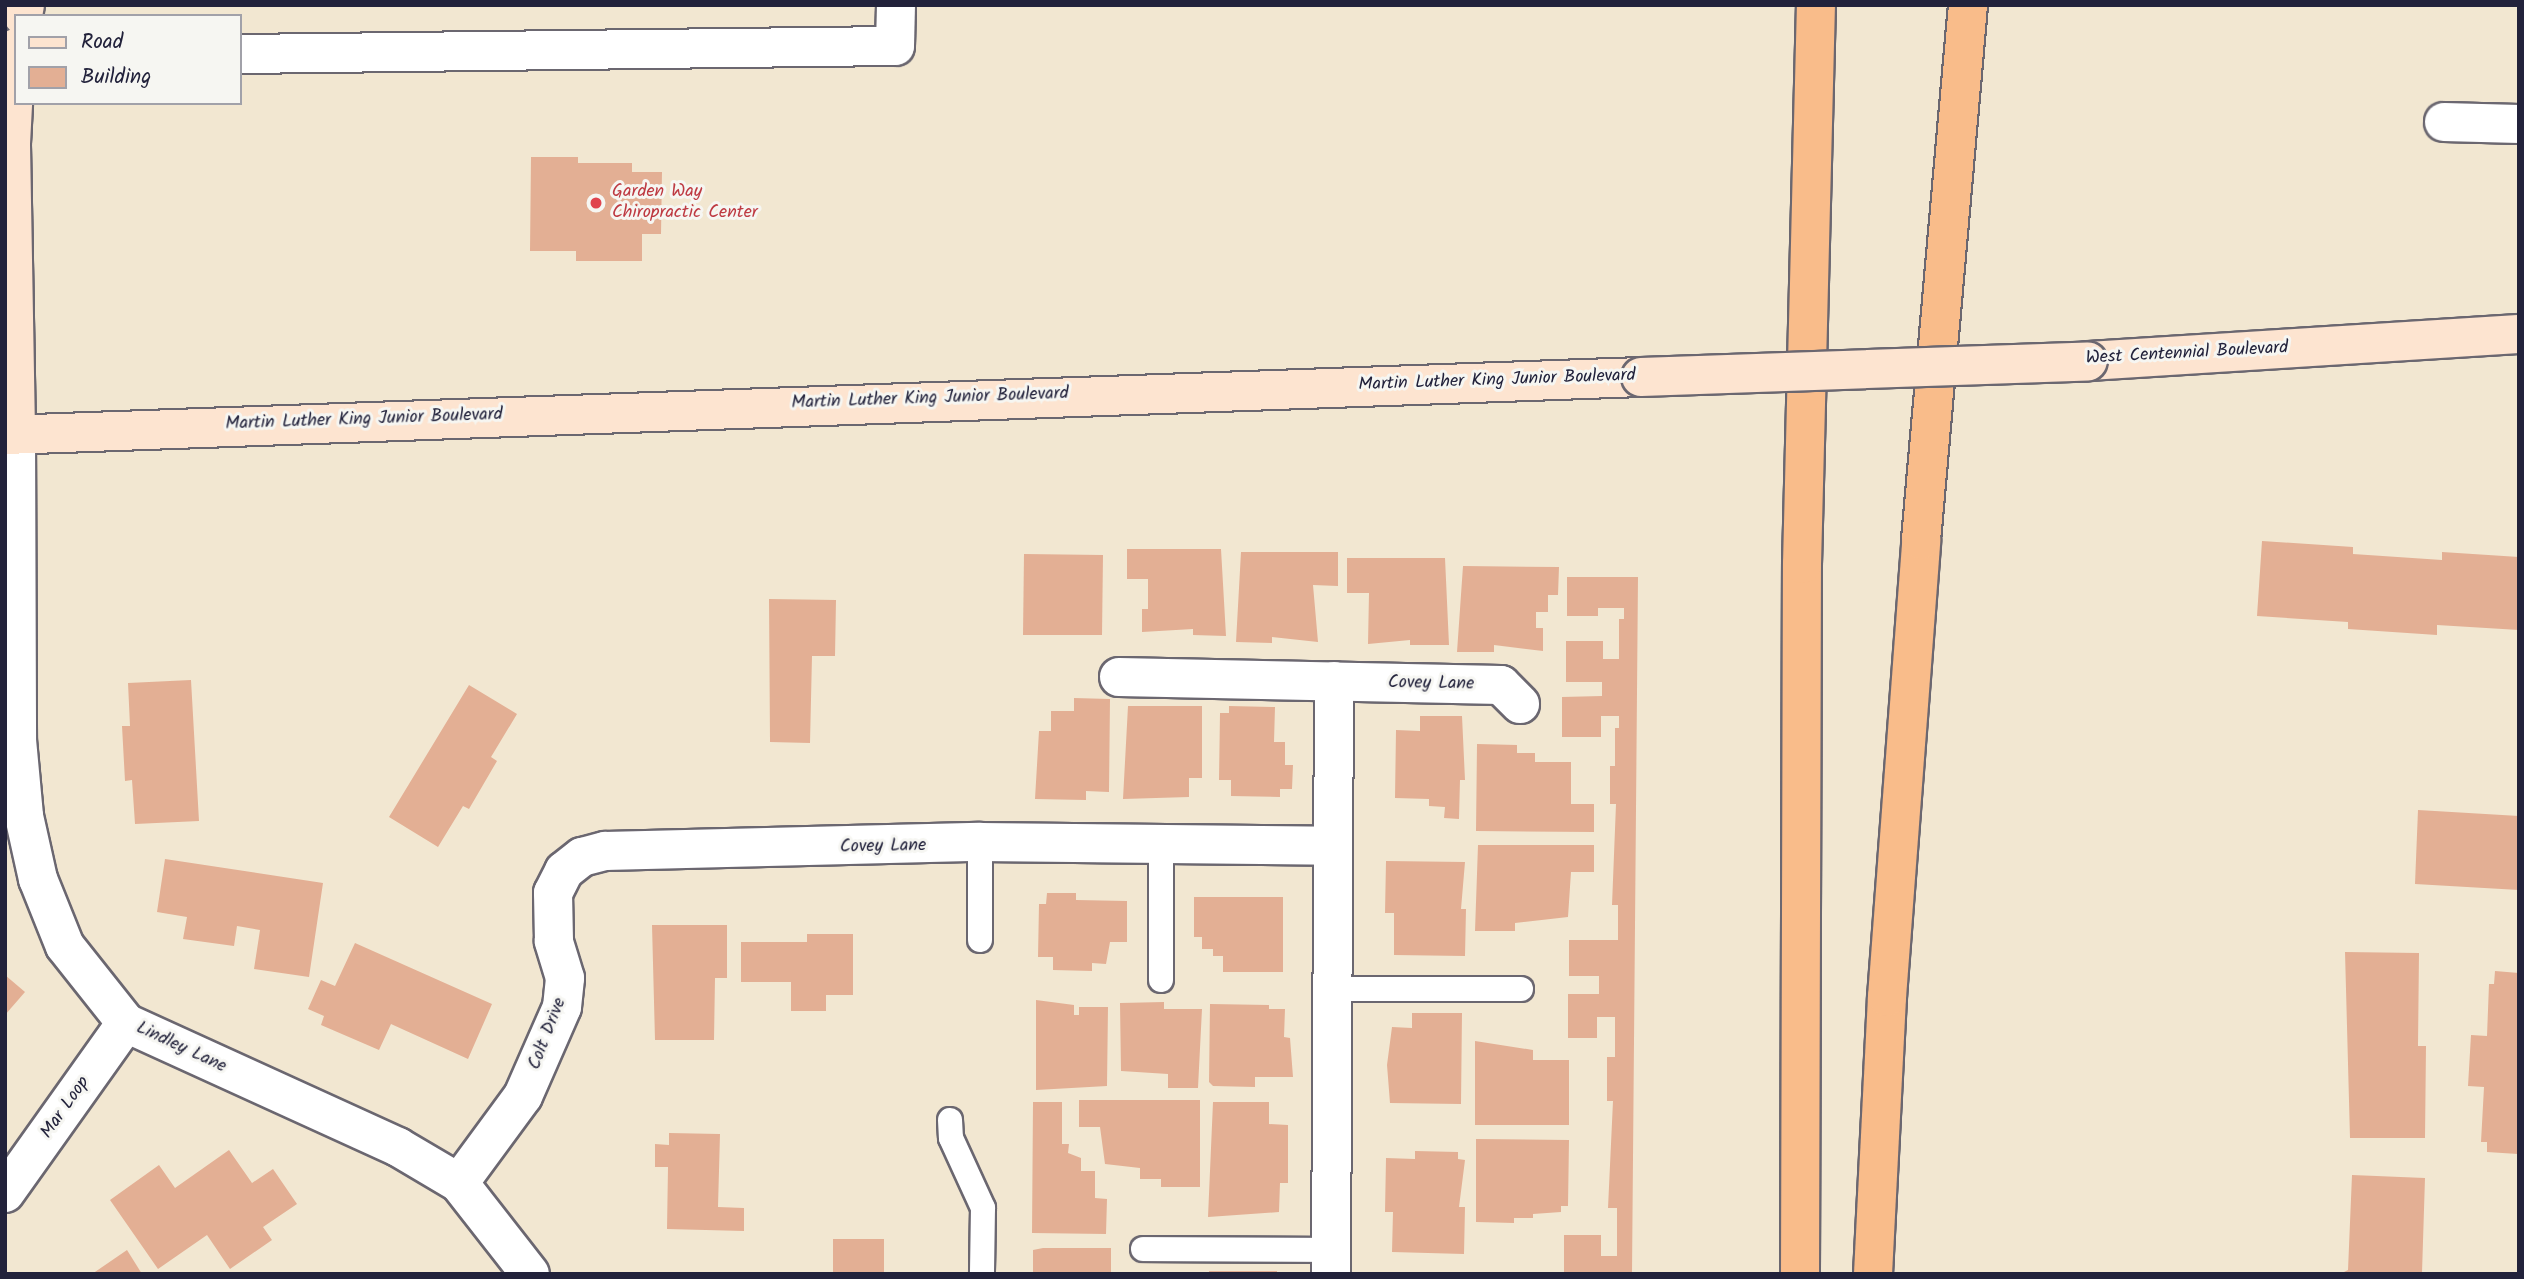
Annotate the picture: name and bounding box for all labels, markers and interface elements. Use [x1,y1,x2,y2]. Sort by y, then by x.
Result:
legend [14,14,242,105]
text: Road [81,26,123,59]
text: Building [81,61,151,94]
place label: Garden Way Chiropractic Center [612,182,758,224]
marker: Garden Way Chiropractic Center [586,193,606,213]
street label: West Centennial Boulevard [2085,338,2289,370]
street label: Martin Luther King Junior Boulevard [1358,365,1636,397]
street label: Martin Luther King Junior Boulevard [791,383,1069,415]
street label: Martin Luther King Junior Boulevard [225,404,503,436]
street label: Covey Lane [1388,672,1474,696]
street label: Covey Lane [840,835,926,859]
street label: Colt Drive [524,995,572,1073]
street label: Lindley Lane [133,1018,229,1078]
street label: Mar Loop [37,1073,95,1143]

